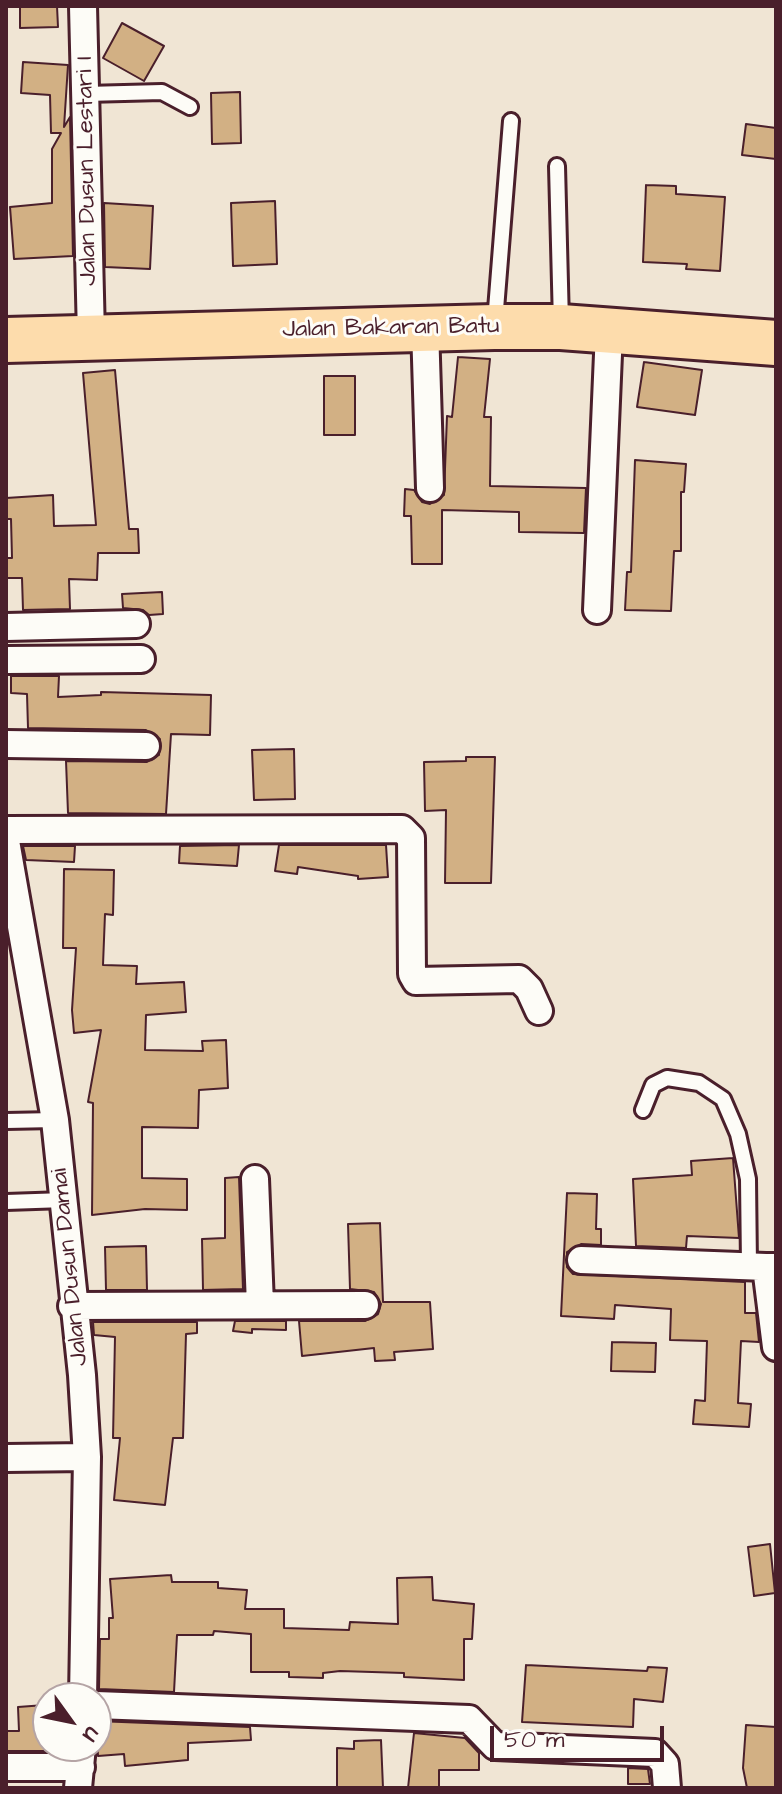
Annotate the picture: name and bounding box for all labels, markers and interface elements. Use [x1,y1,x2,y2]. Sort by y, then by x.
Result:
street label: Jalan Dusun Lestari I [72,56,104,286]
street label: Jalan Bakaran Batu [282,313,500,345]
street label: Jalan Dusun Damai [46,1167,96,1367]
north arrow [32,1682,112,1762]
scale bar [494,1710,668,1760]
text: U [75,1721,107,1748]
text: 50 m [504,1723,564,1757]

